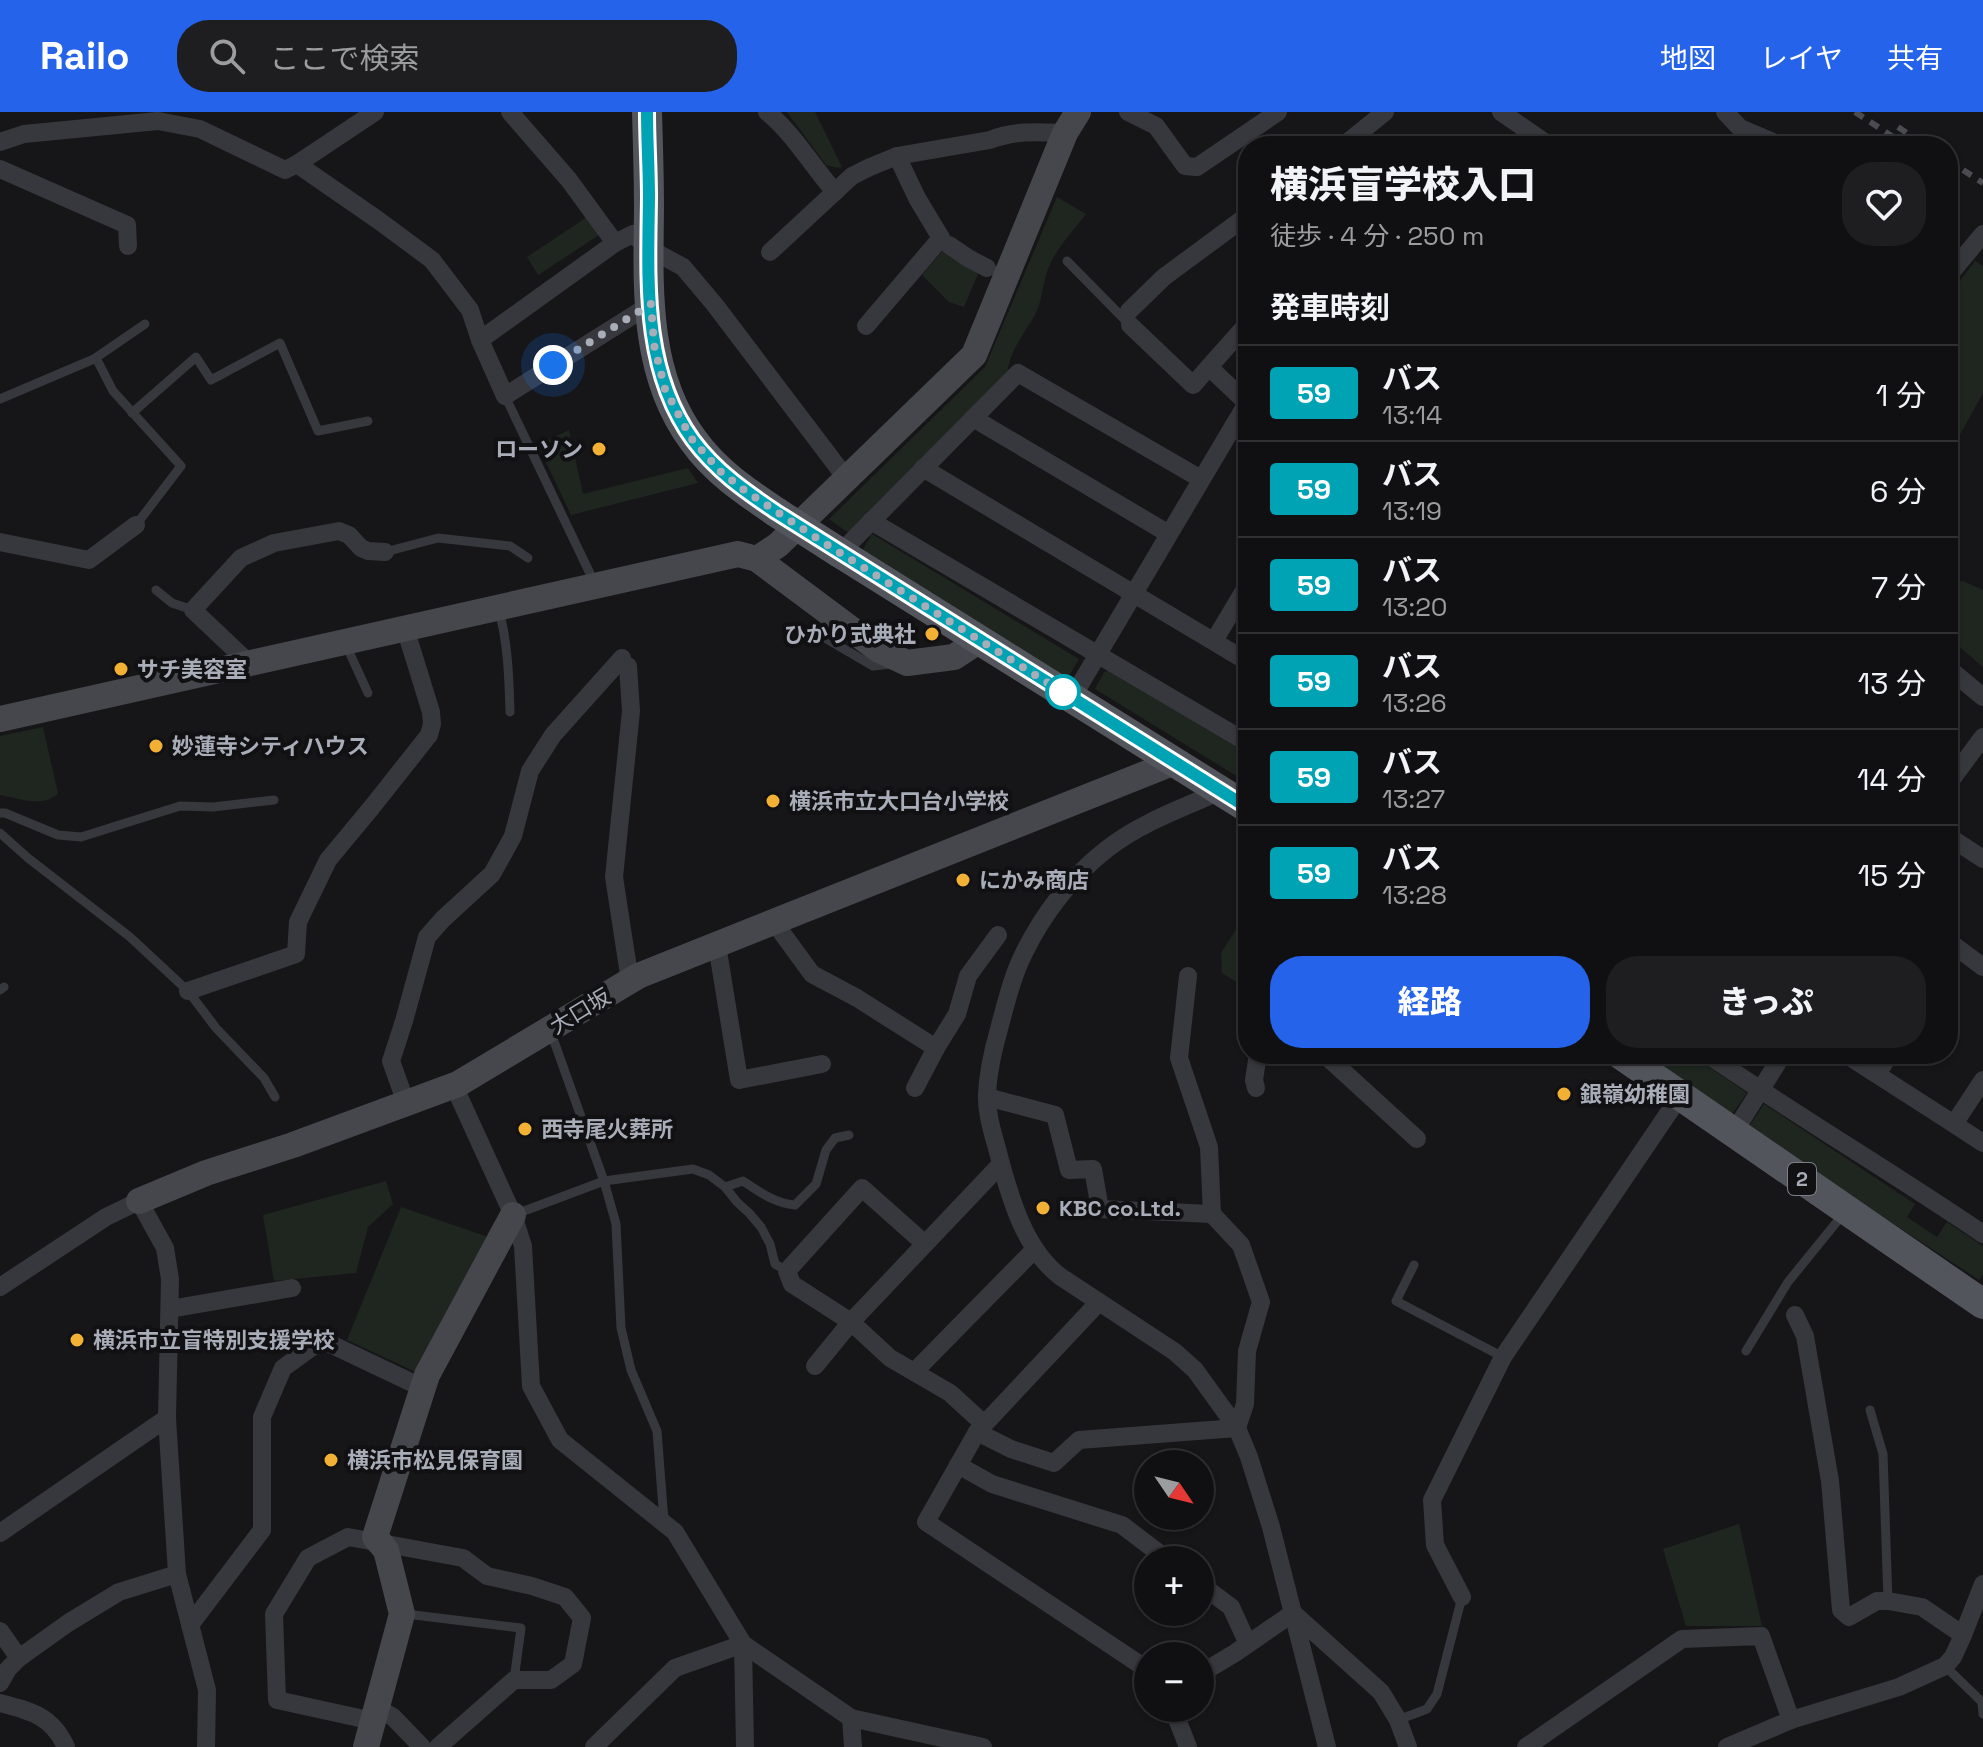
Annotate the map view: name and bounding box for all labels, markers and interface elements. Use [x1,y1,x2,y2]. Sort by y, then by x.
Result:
search box [177,20,737,92]
text: Railo [40,32,129,80]
icon: search [205,34,249,78]
text: ここで検索 [269,39,419,78]
text: 地図 [1660,40,1716,76]
text: レイヤ [1760,40,1843,76]
text: 共有 [1887,40,1943,76]
text: 横浜盲学校入口 [1270,161,1536,209]
button: heart [1842,162,1926,246]
text: 徒歩 · 4 分 · 250 m [1270,219,1484,253]
text: 発車時刻 [1270,288,1390,327]
your location [533,345,573,385]
text: バス [1382,359,1442,398]
text: 59 [1297,375,1331,411]
text: 1 分 [1876,376,1926,415]
text: 13:14 [1382,398,1442,432]
place label: ローソン [495,435,583,463]
marker: ローソン [590,440,608,458]
text: バス [1382,455,1442,494]
text: 59 [1297,471,1331,507]
text: 6 分 [1870,472,1926,511]
text: 13:19 [1382,494,1442,528]
text: バス [1382,551,1442,590]
text: 59 [1297,567,1331,603]
text: 7 分 [1871,568,1926,607]
text: 13:20 [1382,590,1448,624]
place label: ひかり式典社 [784,620,916,648]
marker: ひかり式典社 [923,625,941,643]
text: バス [1382,647,1442,686]
place label: サチ美容室 [137,655,247,683]
marker: サチ美容室 [112,660,130,678]
text: 59 [1297,663,1331,699]
text: 13 分 [1858,664,1926,703]
unlabelled marker [1046,675,1080,709]
text: 13:26 [1382,686,1447,720]
place label: 妙蓮寺シティハウス [172,732,369,760]
marker: 妙蓮寺シティハウス [147,737,165,755]
text: バス [1382,743,1442,782]
text: 59 [1297,759,1331,795]
text: 14 分 [1857,760,1926,799]
text: 13:27 [1382,782,1445,816]
place label: 横浜市立大口台小学校 [789,787,1009,815]
marker: 横浜市立大口台小学校 [764,792,782,810]
text: バス [1382,839,1442,878]
text: 59 [1297,855,1331,891]
text: 15 分 [1858,856,1926,895]
place label: にかみ商店 [979,866,1089,894]
marker: にかみ商店 [954,871,972,889]
text: 13:28 [1382,878,1447,912]
button: 経路 [1270,956,1590,1048]
button: きっぷ [1606,956,1926,1048]
street label: 大口坂 [544,982,616,1040]
place label: 銀嶺幼稚園 [1580,1080,1690,1108]
marker: 銀嶺幼稚園 [1555,1085,1573,1103]
place label: 西寺尾火葬所 [541,1115,673,1143]
marker: 西寺尾火葬所 [516,1120,534,1138]
road number: 2 [1788,1163,1816,1195]
place label: KBC co.Ltd. [1059,1194,1181,1222]
marker: KBC co.Ltd. [1034,1199,1052,1217]
place label: 横浜市立盲特別支援学校 [93,1326,335,1354]
marker: 横浜市立盲特別支援学校 [68,1331,86,1349]
place label: 横浜市松見保育園 [347,1446,523,1474]
north arrow [1134,1450,1214,1530]
map controls [1134,1450,1214,1722]
marker: 横浜市松見保育園 [322,1451,340,1469]
button: + [1134,1546,1214,1626]
button: − [1134,1642,1214,1722]

